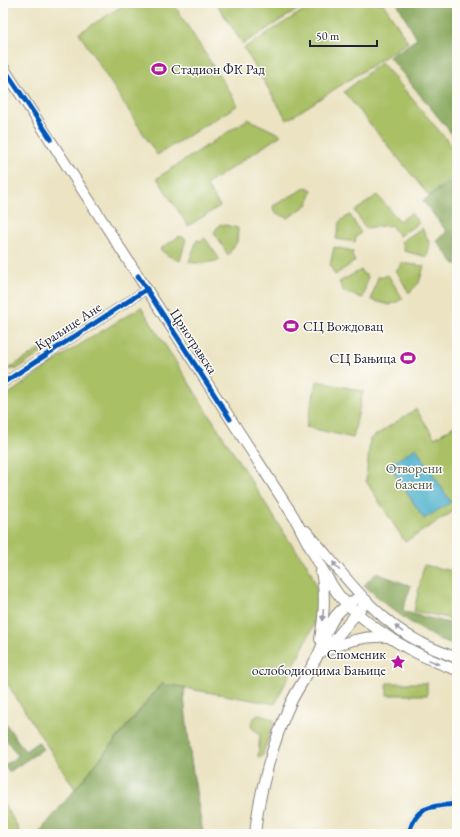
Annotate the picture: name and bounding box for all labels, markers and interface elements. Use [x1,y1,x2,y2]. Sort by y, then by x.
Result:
scale bar [310,22,377,48]
text: 50 m [316,28,340,44]
sports icon: Стадион ФК Рад [150,60,168,78]
place label: Стадион ФК Рад [171,60,265,78]
street label: Краљице Ане [31,298,105,354]
street label: Црнотравска [166,305,222,377]
sports icon: СЦ Вождовац [282,317,300,335]
place label: СЦ Вождовац [303,317,384,335]
place label: СЦ Бањица [330,349,396,367]
sports icon: СЦ Бањица [399,349,417,367]
park label: Отворени базени [386,459,443,493]
one-way arrow [332,560,341,571]
one-way arrow [320,609,327,621]
one-way arrow [394,624,405,633]
place label: Споменик ослободиоцима Бањице [252,645,387,679]
place icon: Споменик ослободиоцима Бањице [389,653,407,671]
one-way arrow [428,659,440,665]

